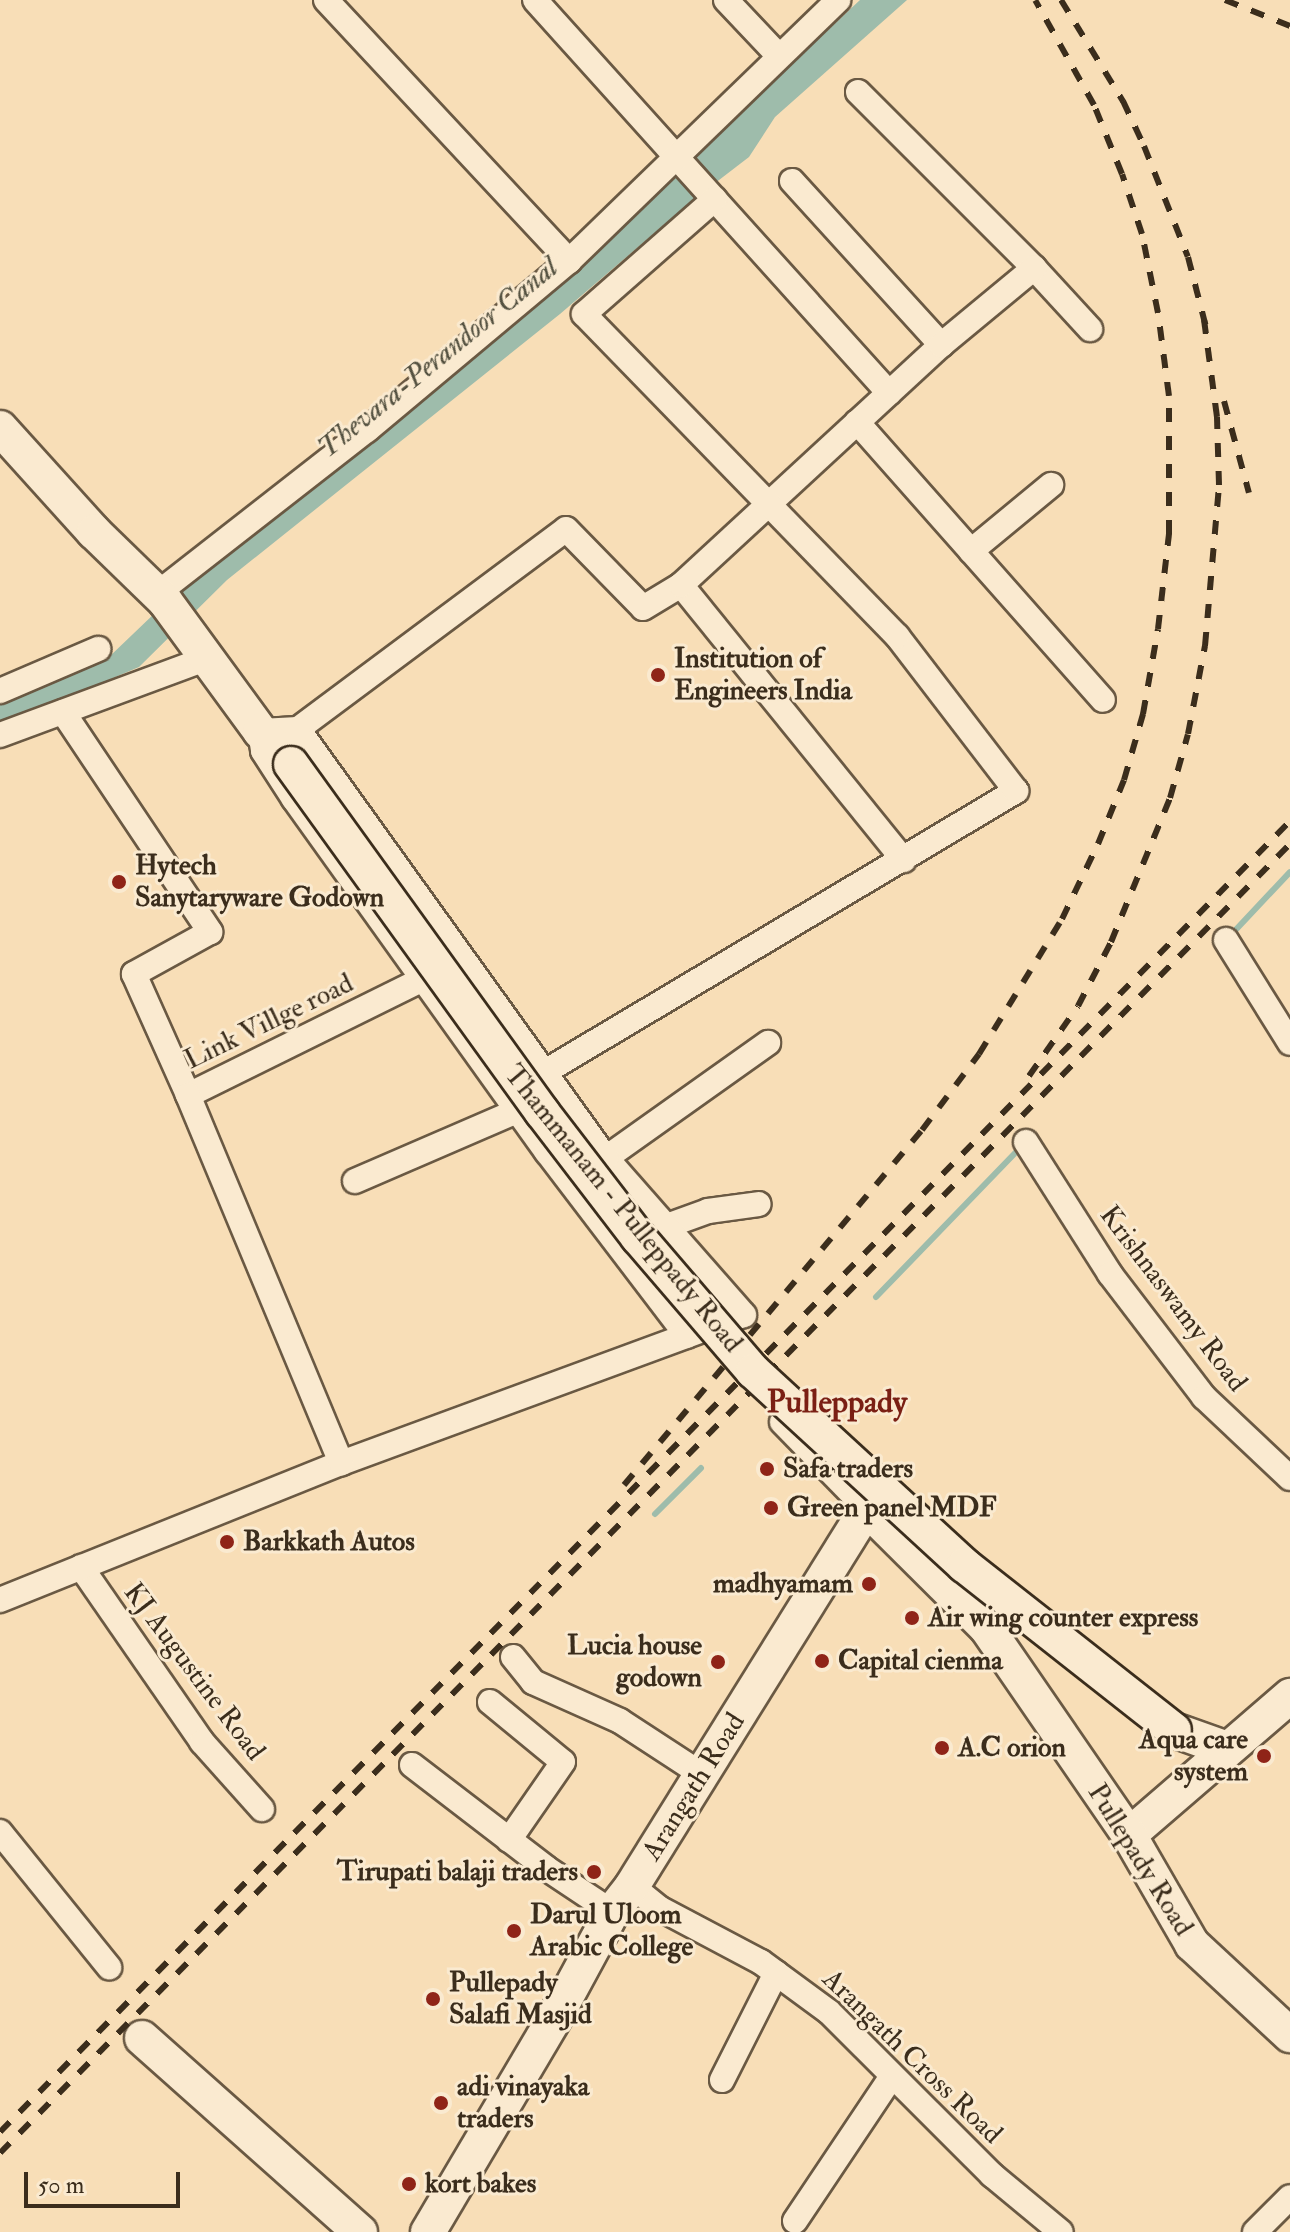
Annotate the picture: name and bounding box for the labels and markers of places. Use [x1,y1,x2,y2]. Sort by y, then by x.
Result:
place label: Institution of Engineers India [674,642,852,708]
marker: Institution of Engineers India [649,666,667,684]
place label: Hytech Sanytaryware Godown [135,849,384,915]
marker: Hytech Sanytaryware Godown [110,873,128,891]
place label: Safa traders [783,1452,913,1486]
marker: Safa traders [758,1460,776,1478]
place label: Green panel MDF [787,1491,997,1525]
marker: Green panel MDF [762,1499,780,1517]
place label: Barkkath Autos [243,1525,415,1559]
marker: Barkkath Autos [218,1533,236,1551]
place label: madhyamam [713,1567,853,1601]
marker: madhyamam [860,1575,878,1593]
place label: Air wing counter express [928,1601,1198,1635]
marker: Air wing counter express [903,1609,921,1627]
place label: Lucia house godown [567,1629,702,1695]
place label: Capital cienma [838,1644,1003,1678]
marker: Capital cienma [813,1652,831,1670]
marker: Lucia house godown [709,1653,727,1671]
place label: Aqua care system [1139,1723,1248,1789]
place label: A.C orion [958,1731,1066,1765]
marker: A.C orion [933,1739,951,1757]
marker: Aqua care system [1255,1747,1273,1765]
place label: Tirupati balaji traders [337,1855,578,1889]
marker: Tirupati balaji traders [585,1863,603,1881]
place label: Darul Uloom Arabic College [530,1898,693,1964]
marker: Darul Uloom Arabic College [505,1922,523,1940]
place label: Pullepady Salafi Masjid [449,1966,592,2032]
marker: Pullepady Salafi Masjid [424,1990,442,2008]
place label: adi vinayaka traders [457,2070,589,2136]
marker: adi vinayaka traders [432,2094,450,2112]
place label: kort bakes [425,2167,536,2201]
marker: kort bakes [400,2175,418,2193]

